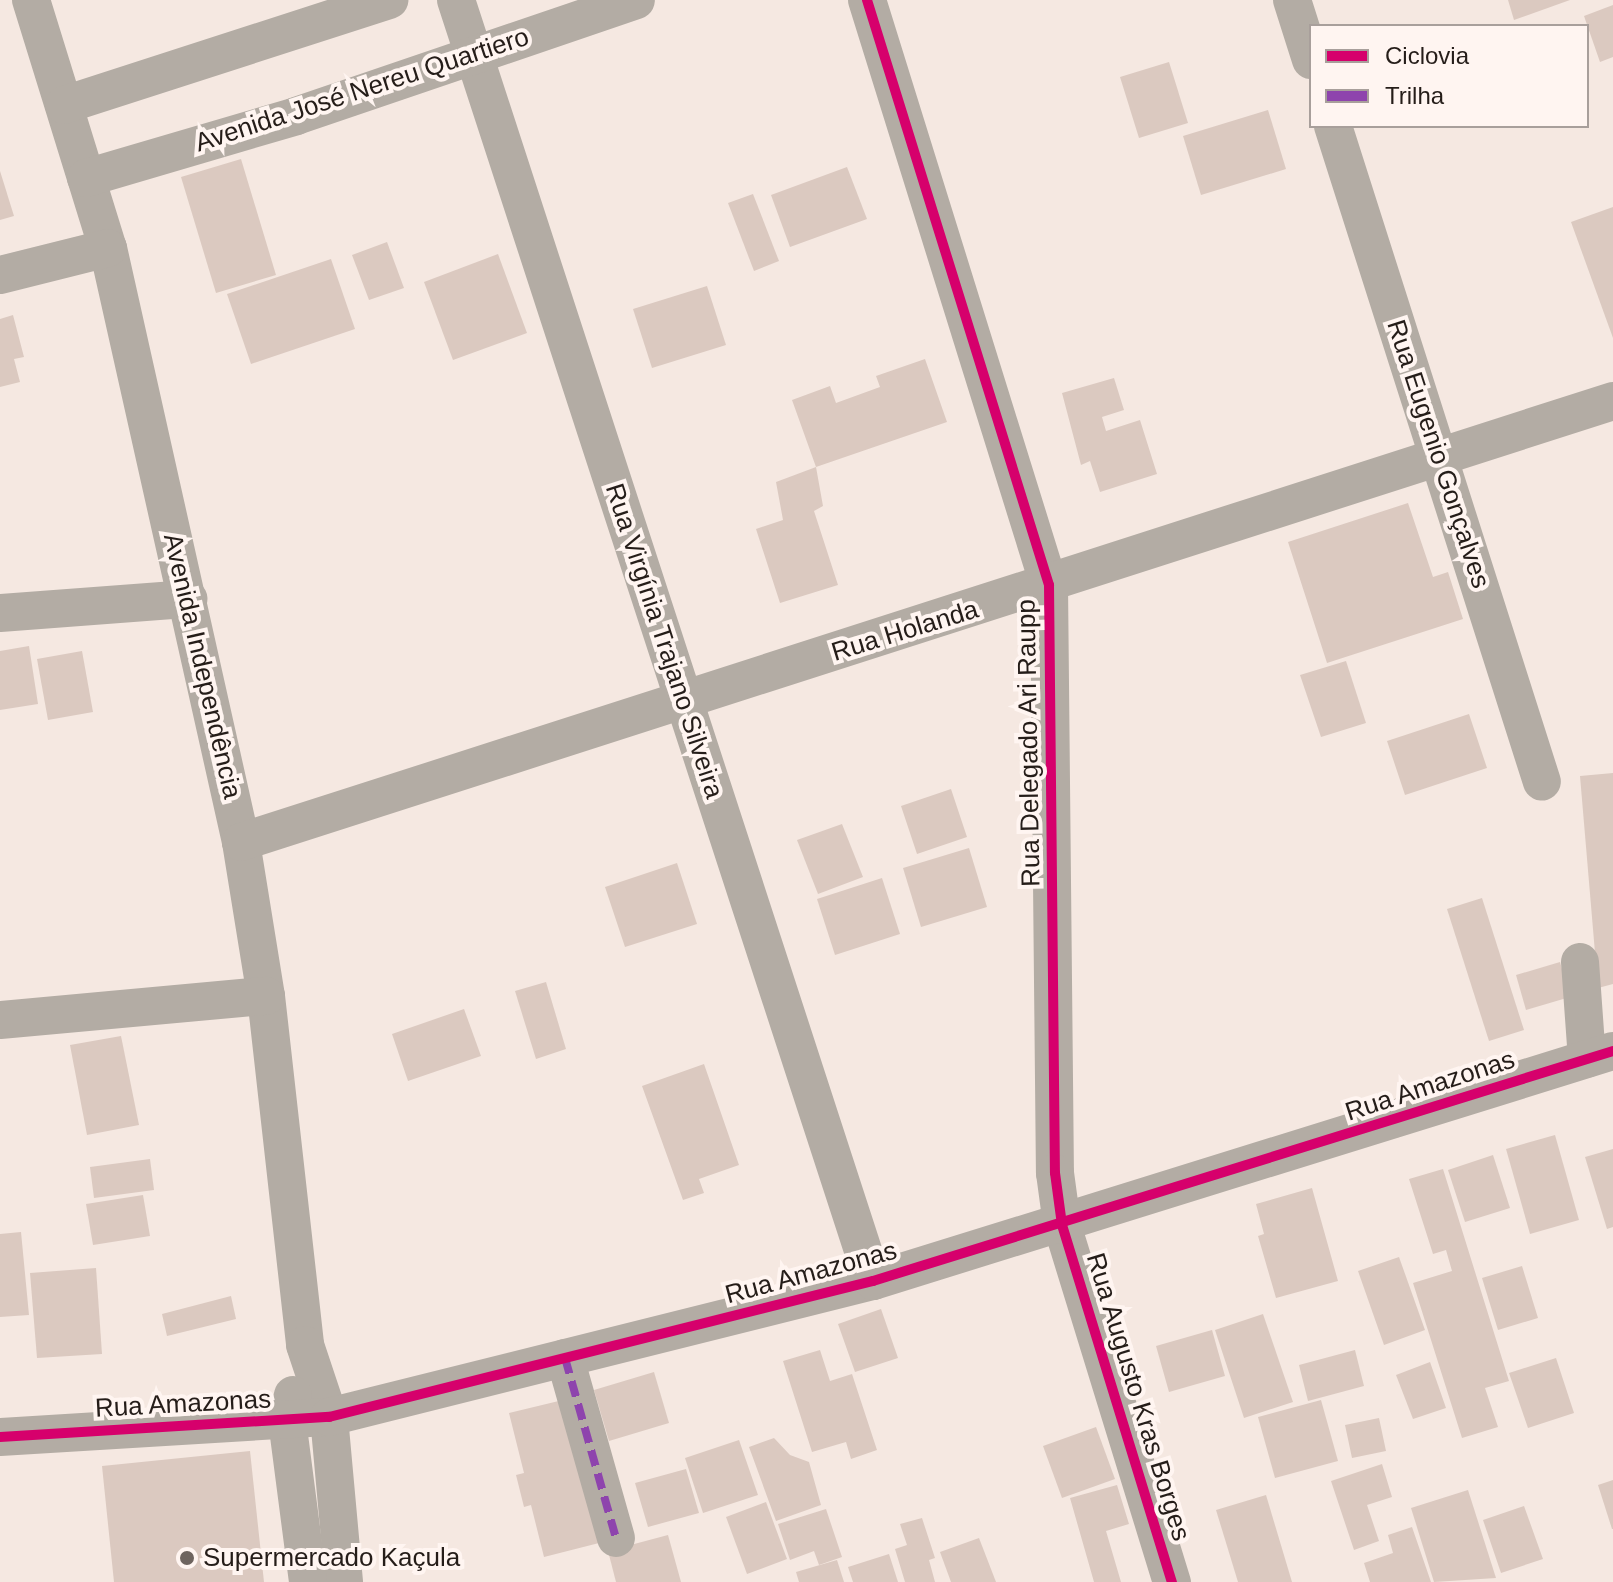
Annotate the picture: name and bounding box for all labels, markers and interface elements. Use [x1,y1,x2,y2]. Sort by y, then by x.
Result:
street label: Avenida José Nereu Quartiero [191,21,533,159]
legend [1309,24,1589,128]
text: Ciclovia [1385,42,1469,69]
text: Trilha [1385,82,1444,109]
street label: Rua Eugenio Gonçalves [1380,316,1496,592]
street label: Rua Virgínia Trajano Silveira [598,479,730,803]
street label: Avenida Independência [156,530,248,802]
street label: Rua Holanda [828,594,982,668]
street label: Rua Delegado Ari Raupp [1011,598,1047,888]
street label: Rua Amazonas [1341,1044,1519,1128]
street label: Rua Amazonas [721,1235,901,1311]
street label: Rua Augusto Kras Borges [1079,1249,1197,1545]
street label: Rua Amazonas [93,1384,273,1424]
place label: Supermercado Kaçula [203,1542,460,1574]
marker: Supermercado Kaçula [178,1549,196,1567]

